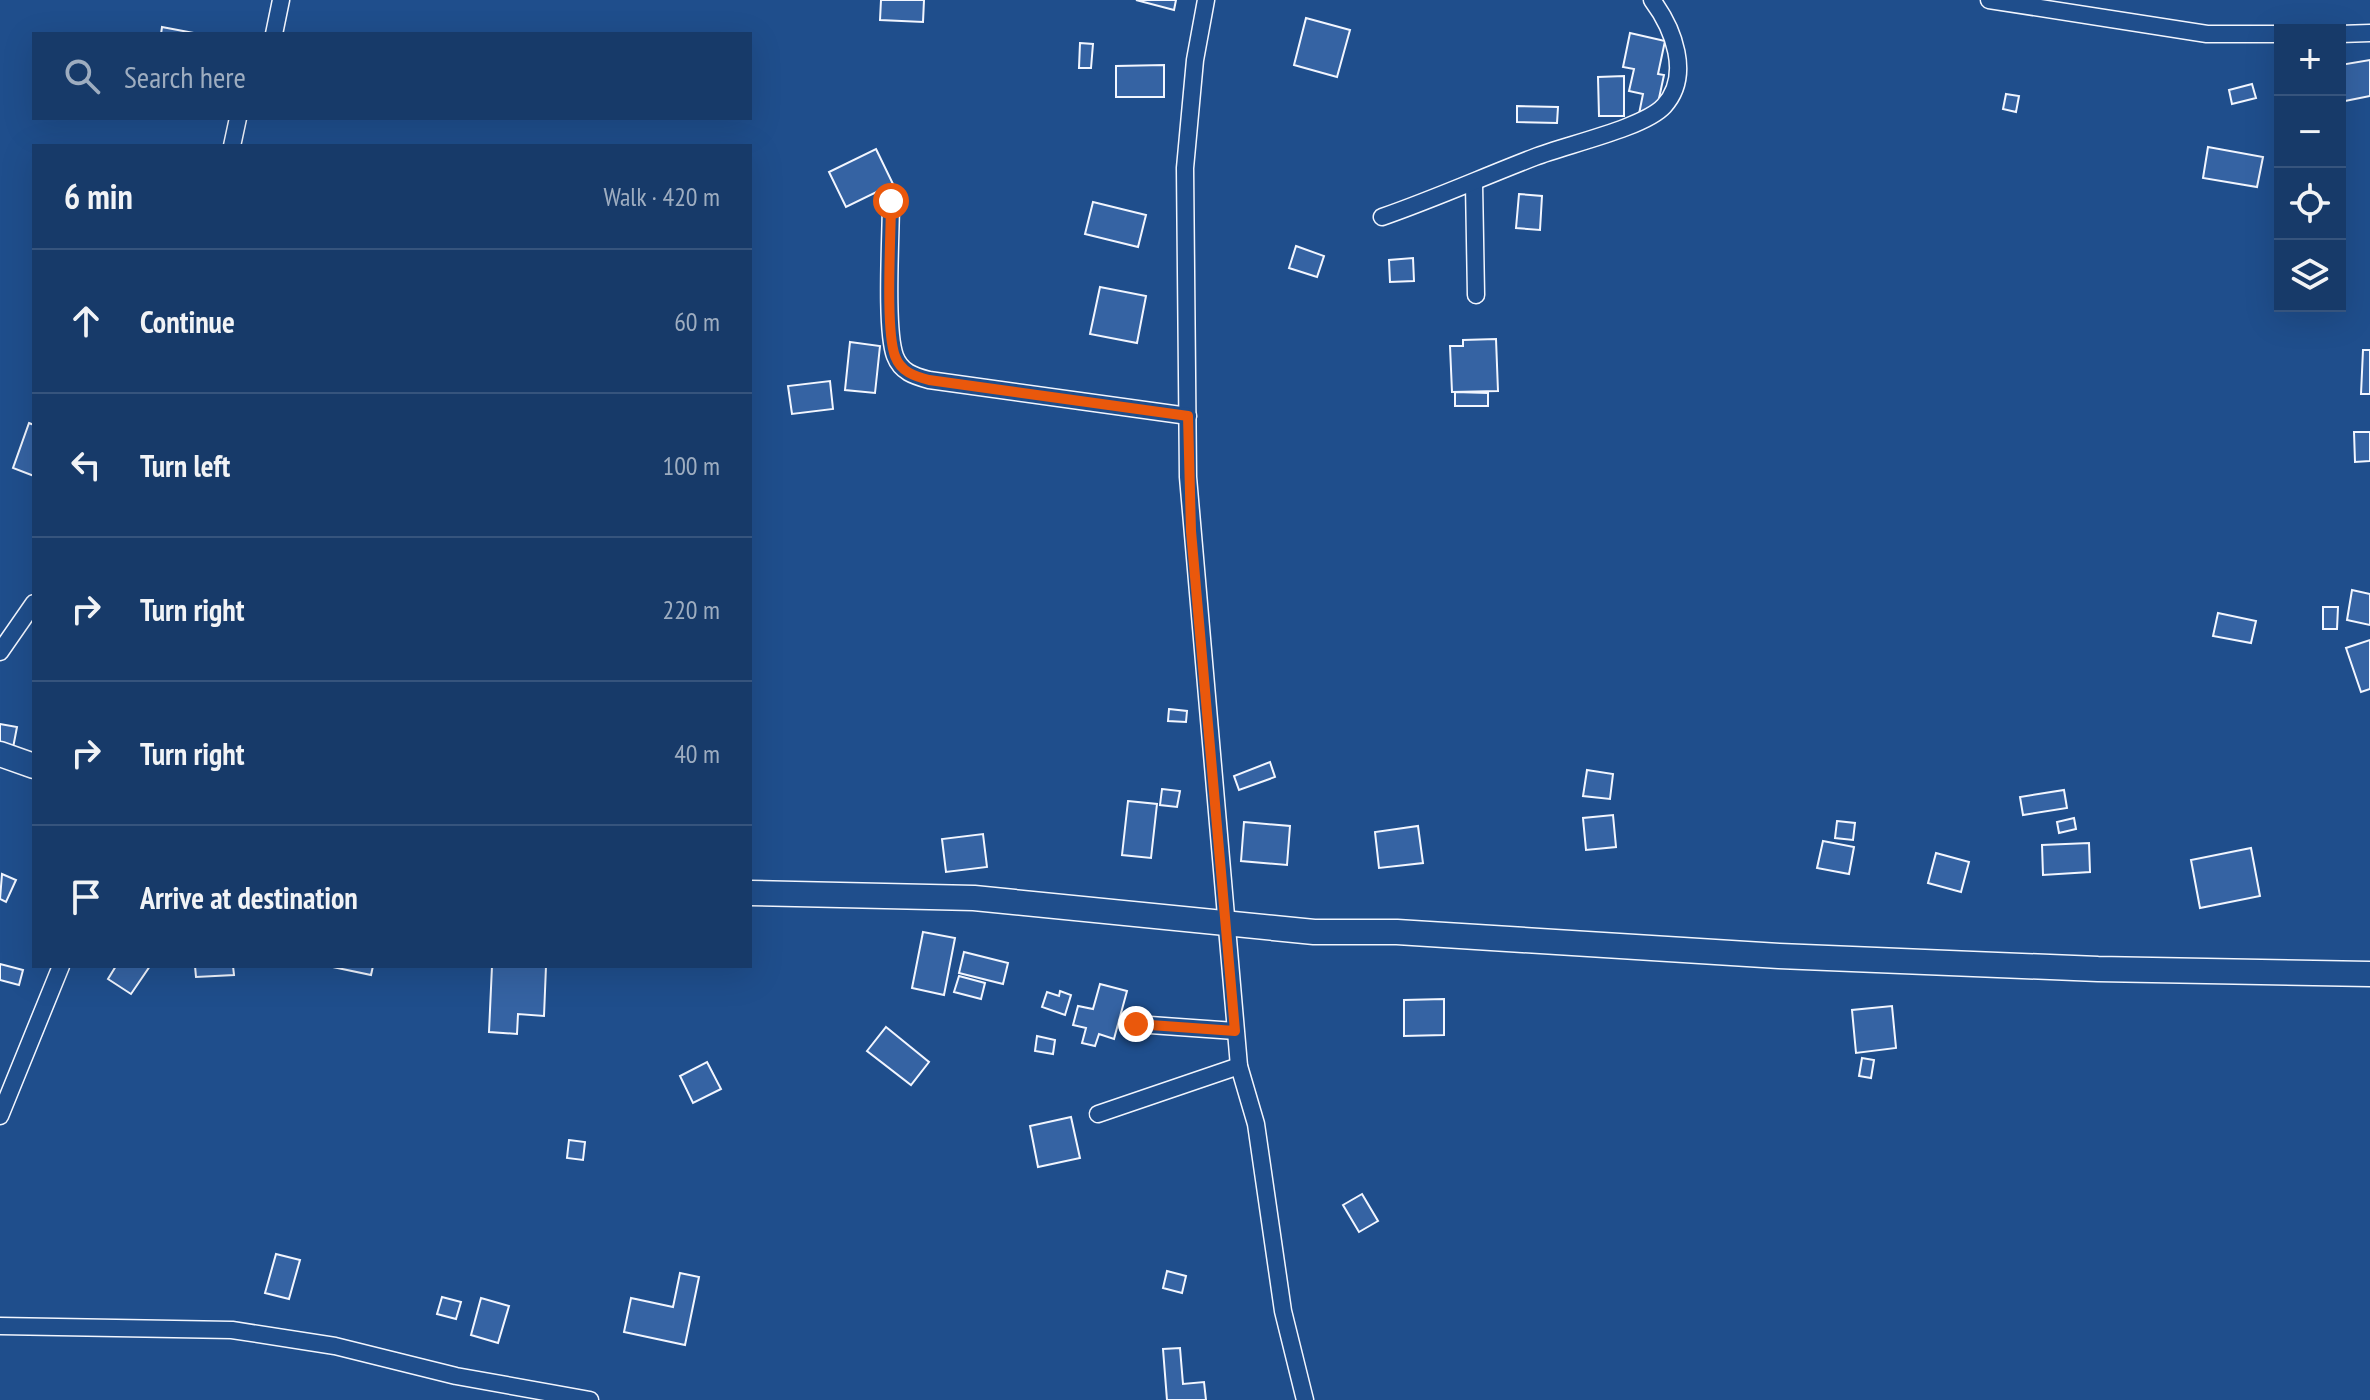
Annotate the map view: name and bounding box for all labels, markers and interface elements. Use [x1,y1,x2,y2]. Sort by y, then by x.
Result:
map controls [2274,24,2346,312]
button: + [2274,24,2346,96]
search box [32,32,752,120]
icon: search [60,54,104,98]
text: Search here [124,57,246,96]
button: − [2274,96,2346,168]
button: locate [2274,168,2346,240]
text: 6 min [64,174,133,218]
text: Walk · 420 m [603,180,720,213]
route start [873,183,909,219]
button: layers [2274,240,2346,312]
icon: ahead [64,299,108,343]
text: Continue [140,302,235,341]
text: 60 m [674,305,720,338]
icon: left [64,443,108,487]
text: Turn left [140,446,230,485]
text: 100 m [662,449,720,482]
icon: right [64,587,108,631]
text: Turn right [140,590,244,629]
text: 220 m [662,593,720,626]
icon: right [64,731,108,775]
text: Turn right [140,734,244,773]
text: 40 m [674,737,720,770]
icon: arrive [64,875,108,919]
text: Arrive at destination [140,878,358,917]
route end [1118,1006,1154,1042]

